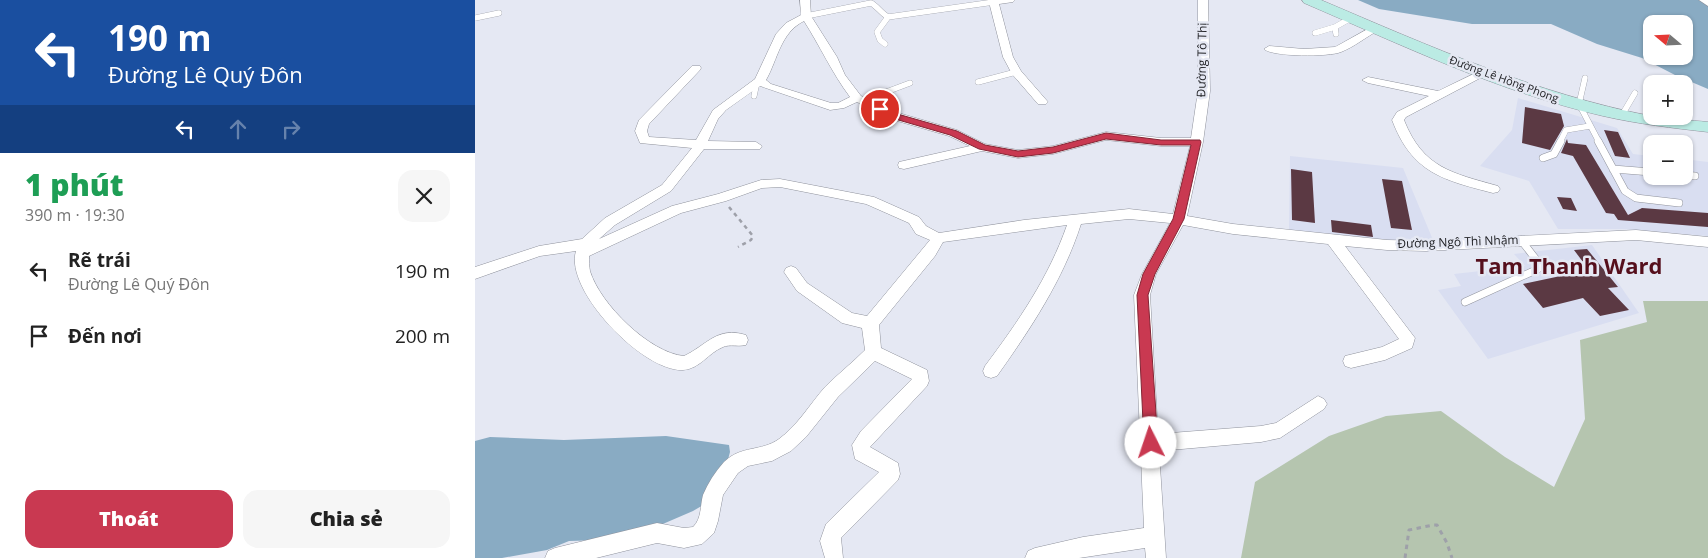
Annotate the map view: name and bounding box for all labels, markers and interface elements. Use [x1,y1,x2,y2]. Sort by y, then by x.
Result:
text: 190 m [108,14,212,61]
north arrow [1643,15,1693,65]
map controls [1643,15,1693,185]
icon: left [25,20,90,85]
street label: Đường Tô Thị [1192,22,1211,98]
street label: Đường Lê Hồng Phong [1447,52,1561,105]
text: Đường Lê Quý Đôn [108,59,303,89]
button: + [1643,75,1693,125]
pin [859,88,901,130]
icon: arrive [866,95,894,123]
icon: left [171,115,199,143]
icon: ahead [224,115,252,143]
icon: right [277,115,305,143]
button: − [1643,135,1693,185]
text: 1 phút [25,164,124,205]
button: close [398,170,450,222]
text: 390 m · 19:30 [25,204,125,226]
street label: Đường Ngô Thì Nhậm [1397,231,1519,252]
text: Rẽ trái [68,247,131,273]
district label: Tam Thanh Ward [1476,250,1662,280]
icon: left [25,257,53,285]
text: 190 m [395,258,450,284]
text: Đường Lê Quý Đôn [68,273,210,295]
icon: arrive [25,322,53,350]
text: Đến nơi [68,323,142,349]
text: 200 m [395,323,450,349]
position arrow [1124,416,1176,468]
button: Thoát [25,490,233,548]
button: Chia sẻ [243,490,450,548]

